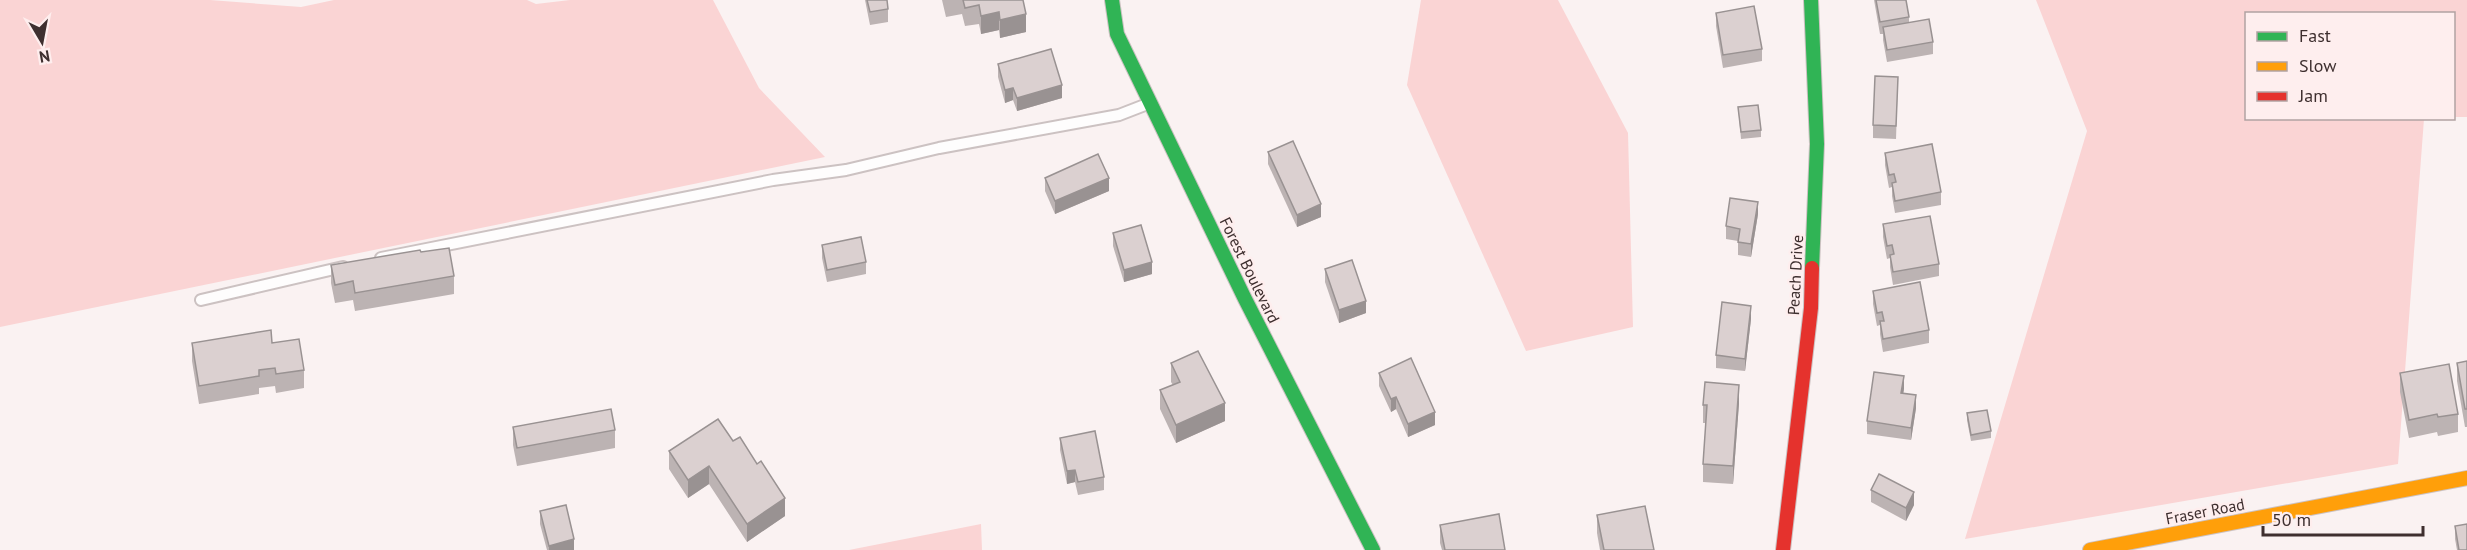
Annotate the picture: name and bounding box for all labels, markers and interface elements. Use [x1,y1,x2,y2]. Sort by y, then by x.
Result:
north arrow [12,12,72,72]
legend [2245,12,2455,120]
text: Fast [2299,24,2331,47]
text: N [38,46,52,68]
text: Slow [2299,54,2337,77]
text: Jam [2298,84,2328,107]
street label: Forest Boulevard [1216,214,1284,326]
street label: Peach Drive [1783,234,1807,316]
street label: Fraser Road [2164,494,2246,528]
scale bar [2263,499,2424,537]
text: 50 m [2272,508,2311,531]

